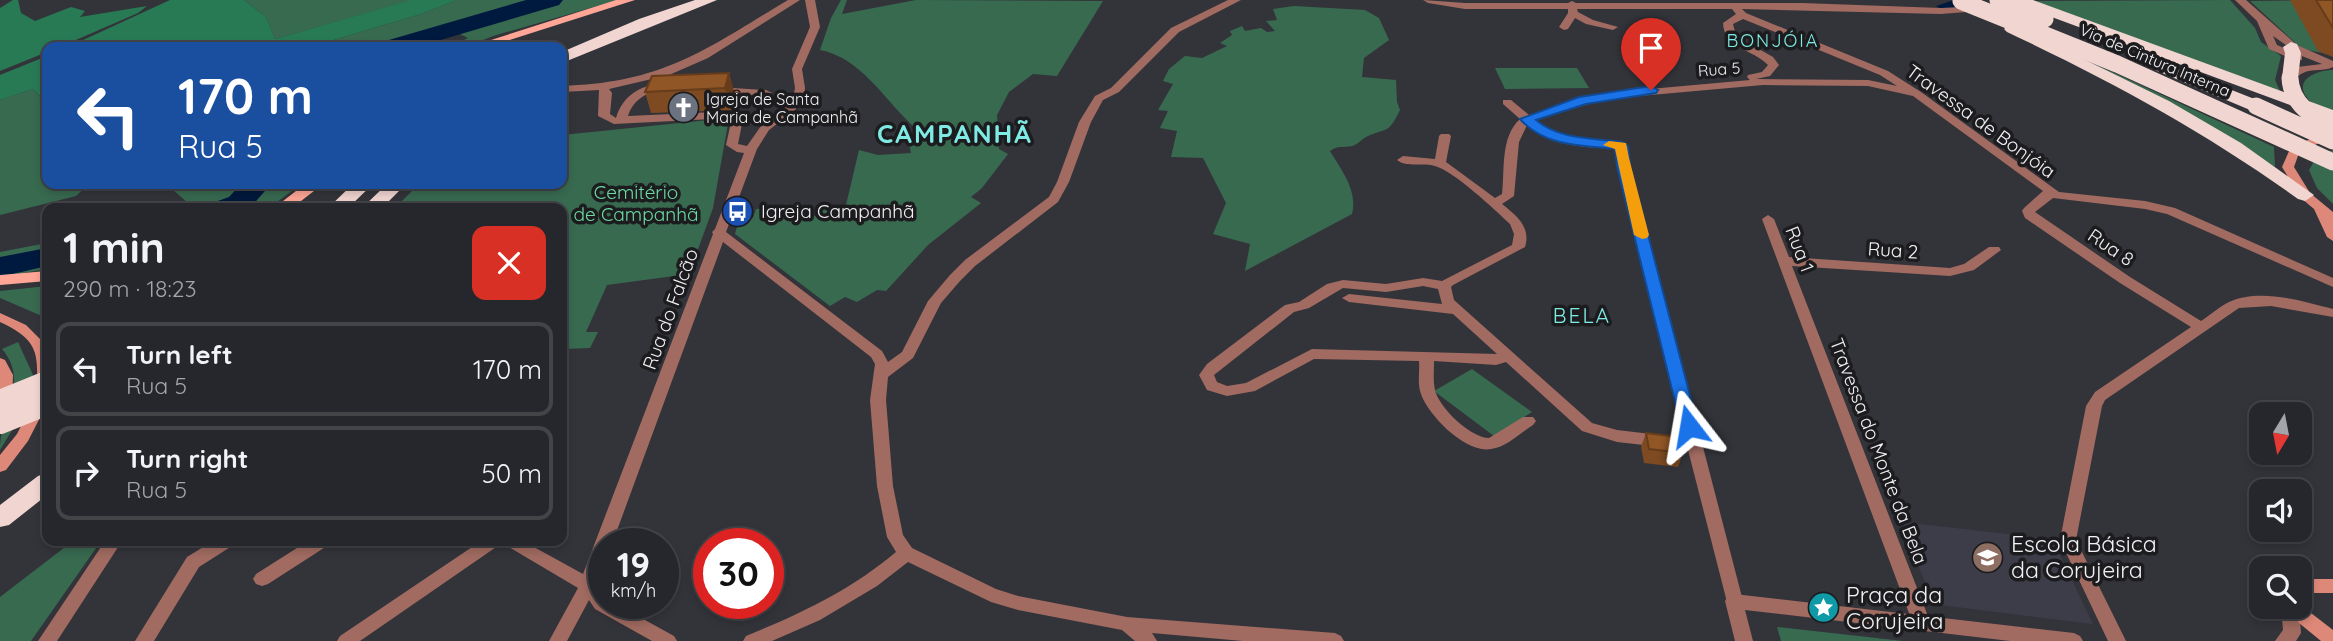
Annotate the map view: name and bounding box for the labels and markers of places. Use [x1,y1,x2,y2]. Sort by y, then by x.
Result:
pin [1621,18,1681,90]
place label: Igreja de Santa Maria de Campanhã [706,89,858,127]
church icon: Igreja de Santa Maria de Campanhã [666,91,700,125]
bus stop icon: Igreja Campanhã [721,194,755,228]
place label: Igreja Campanhã [761,199,915,223]
place label: Escola Básica da Corujeira [2011,529,2157,584]
school or university icon: Escola Básica da Corujeira [1971,540,2005,574]
place label: Praça da Corujeira [1846,580,1944,635]
place icon: Praça da Corujeira [1806,591,1840,625]

